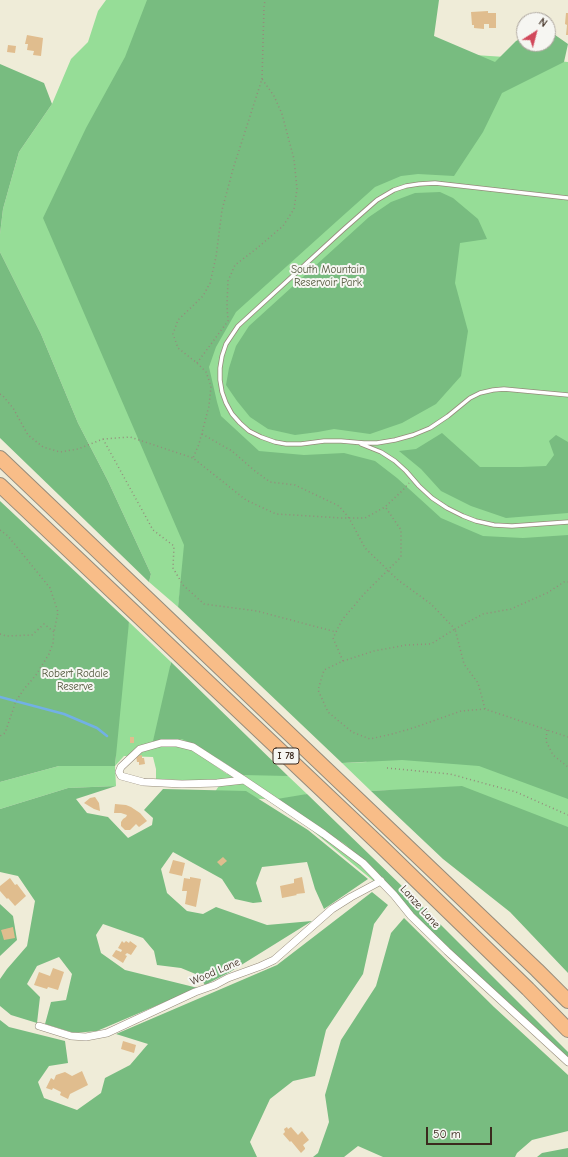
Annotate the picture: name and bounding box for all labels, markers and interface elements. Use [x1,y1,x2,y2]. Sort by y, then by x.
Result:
north arrow [516,12,556,52]
text: N [536,15,549,30]
park label: South Mountain Reservoir Park [291,263,365,289]
park label: Robert Rodale Reserve [42,667,108,693]
road number: I 78 [273,748,299,764]
street label: Lanze Lane [397,883,443,931]
street label: Wood Lane [188,956,242,988]
scale bar [428,1119,494,1145]
text: 50 m [433,1127,461,1141]

